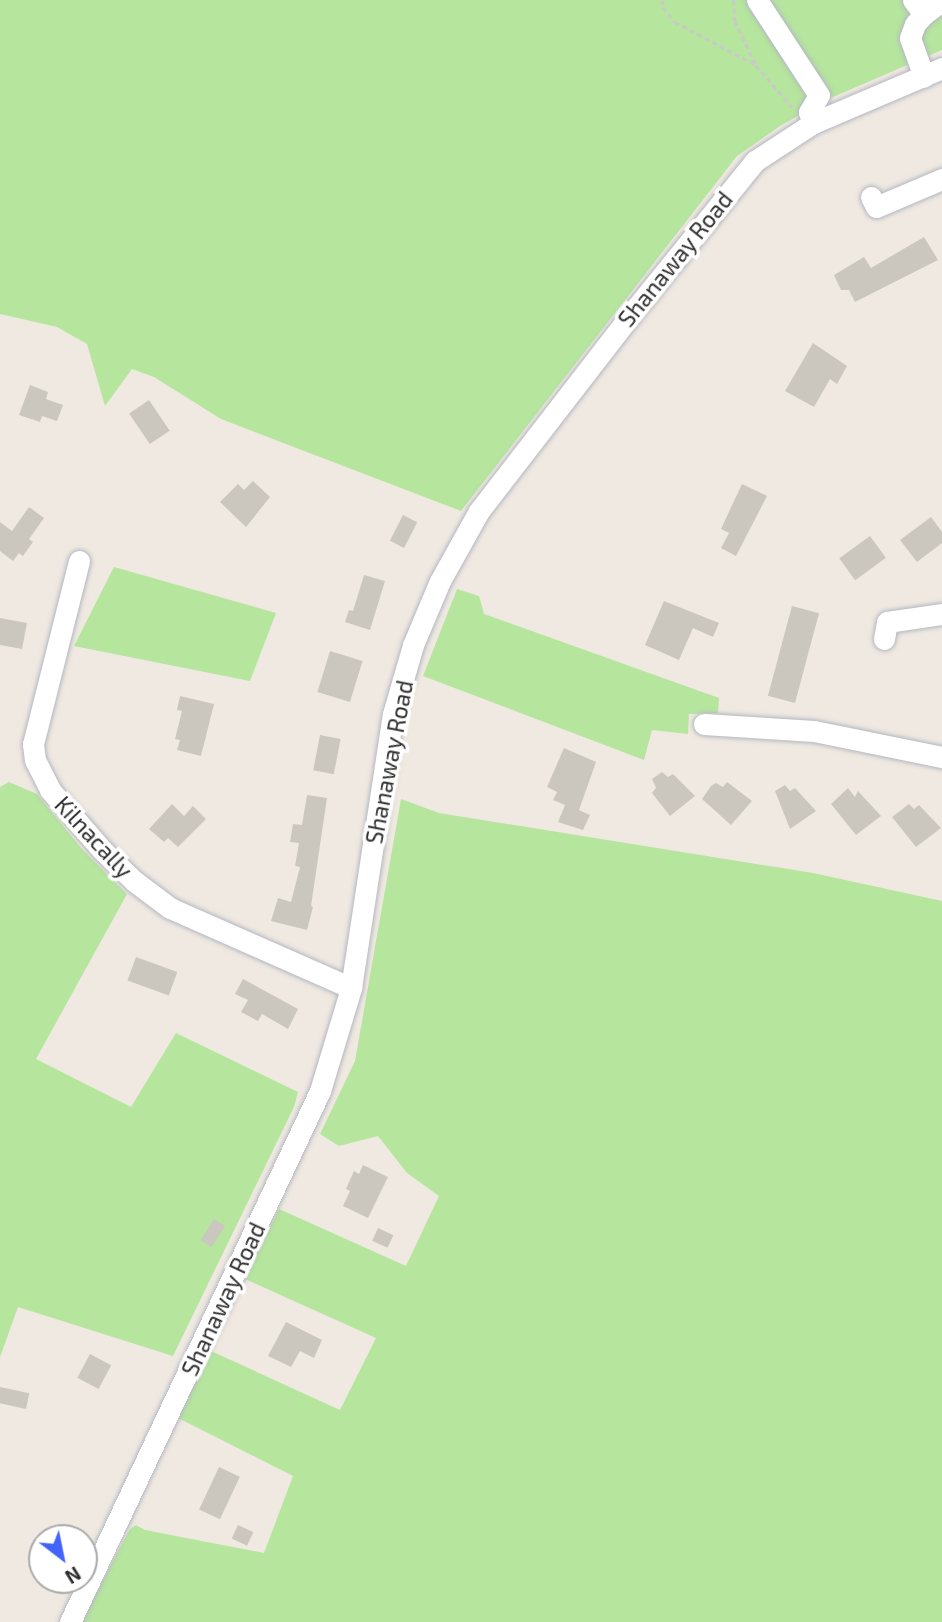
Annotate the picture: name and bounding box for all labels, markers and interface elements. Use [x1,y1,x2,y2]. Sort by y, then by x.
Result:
street label: Shanaway Road [612,186,738,332]
street label: Shanaway Road [360,678,418,846]
street label: Kilnacally [49,791,139,883]
street label: Shanaway Road [175,1218,271,1380]
north arrow [28,1524,98,1594]
text: N [61,1562,85,1589]

